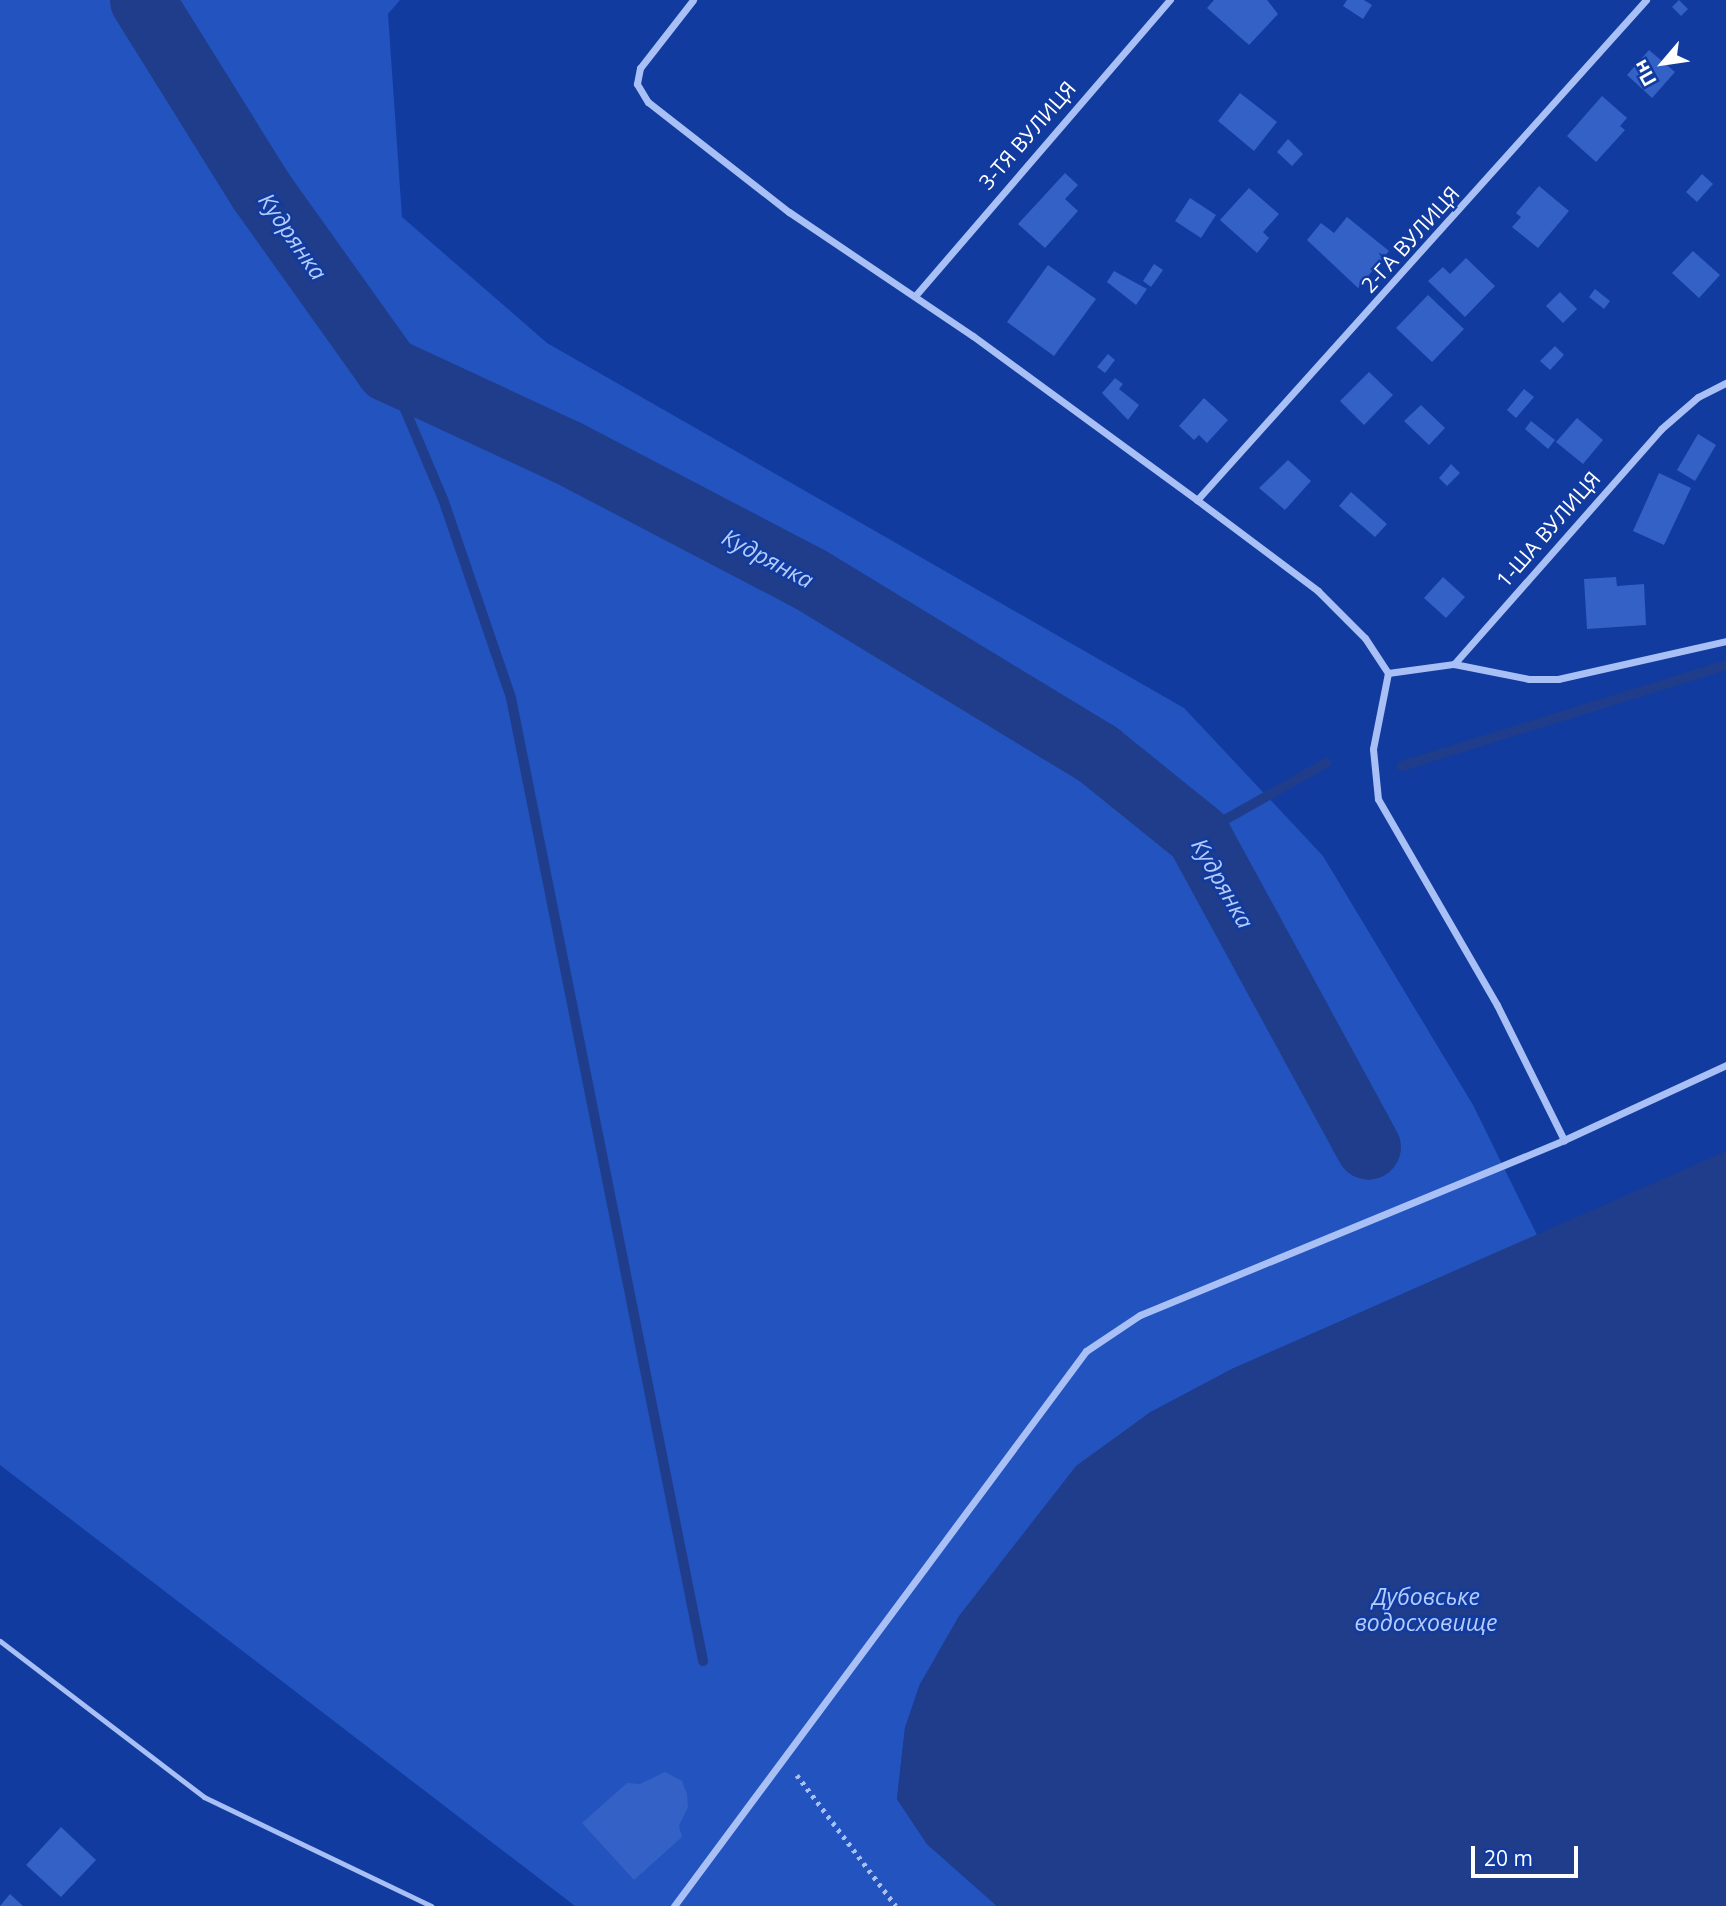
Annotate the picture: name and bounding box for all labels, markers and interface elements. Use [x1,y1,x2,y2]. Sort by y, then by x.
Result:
north arrow [1628,28,1698,98]
text: Пн [1627,55,1662,91]
street label: 3-ТЯ ВУЛИЦЯ [973,76,1081,194]
street label: 2-ГА ВУЛИЦЯ [1356,181,1464,297]
water label: Кудрянка [253,187,333,285]
street label: 1-ША ВУЛИЦЯ [1491,466,1605,592]
water label: Кудрянка [718,522,818,594]
water label: Кудрянка [1186,833,1260,933]
water label: Дубовське водосховище [1354,1582,1498,1636]
scale bar [1474,1832,1581,1876]
text: 20 m [1484,1844,1533,1872]

